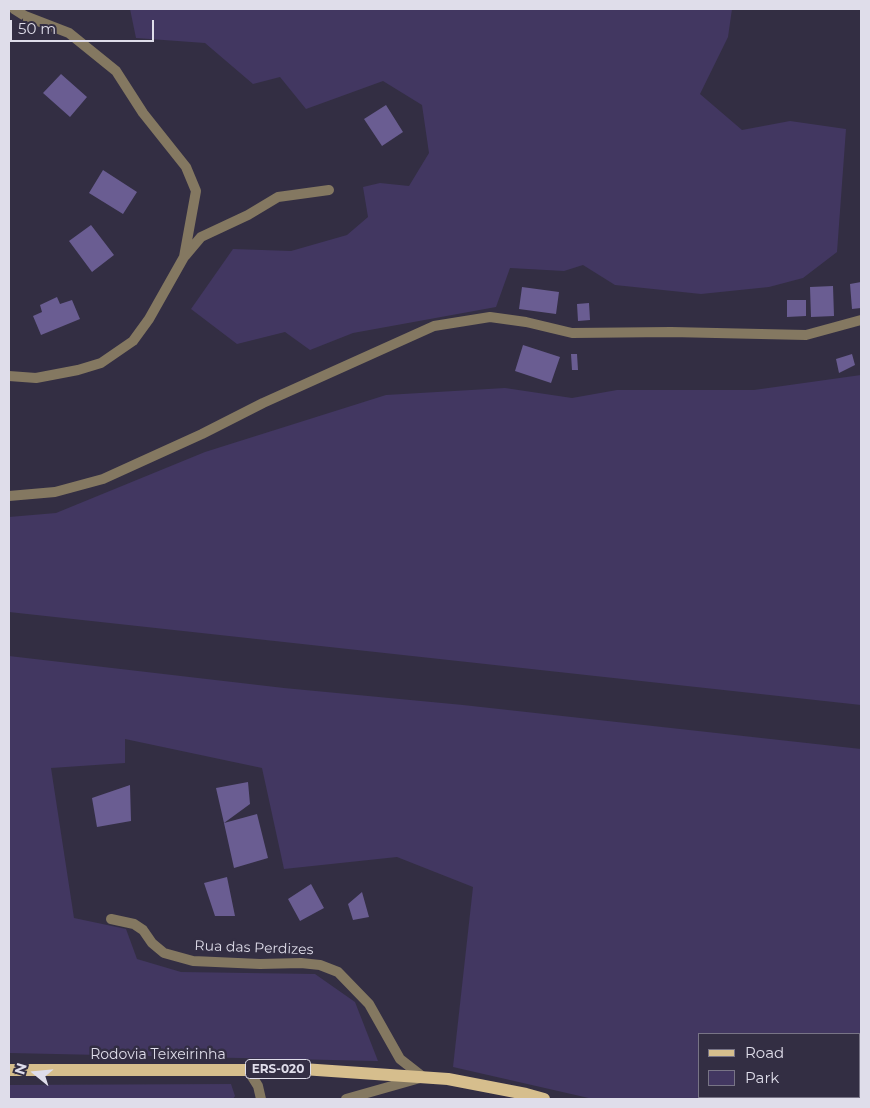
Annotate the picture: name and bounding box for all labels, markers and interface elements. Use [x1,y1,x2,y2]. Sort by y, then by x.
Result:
scale bar [12,10,156,42]
text: 50 m [18,19,56,38]
street label: Rua das Perdizes [194,938,314,958]
legend [698,1033,860,1098]
text: Road [745,1043,784,1062]
street label: Rodovia Teixeirinha [90,1047,226,1063]
north arrow [10,1048,60,1098]
road number: ERS-020 [246,1060,310,1078]
text: N [10,1061,31,1077]
text: Park [745,1068,779,1087]

